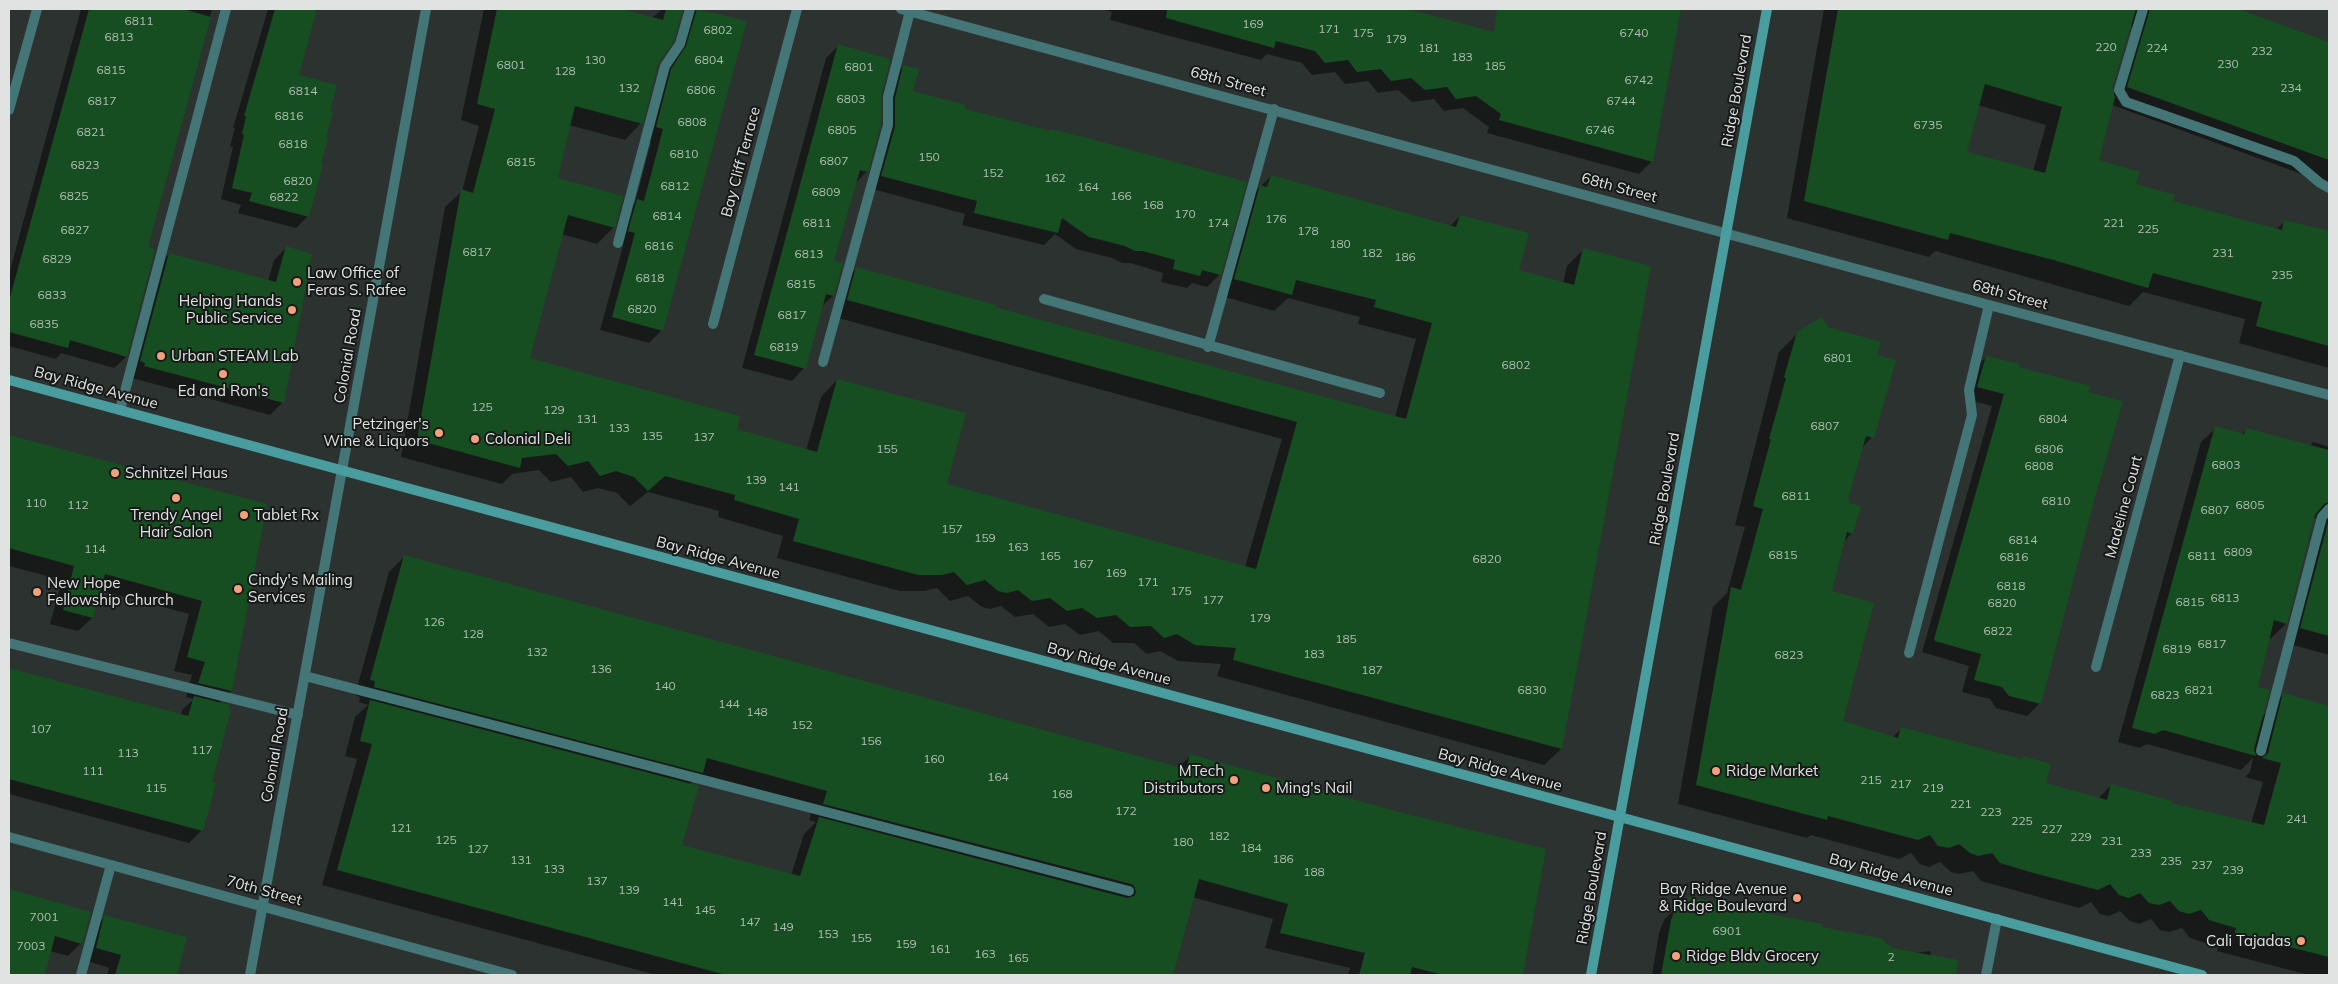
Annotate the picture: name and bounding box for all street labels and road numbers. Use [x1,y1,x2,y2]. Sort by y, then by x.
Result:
street label: Ridge Boulevard [1718,33,1756,149]
street label: 68th Street [1188,63,1268,101]
street label: Bay Cliff Terrace [718,105,764,219]
street label: 68th Street [1579,169,1659,207]
street label: 68th Street [1970,276,2050,314]
street label: Colonial Road [331,307,365,405]
street label: Bay Ridge Avenue [32,363,160,413]
street label: Ridge Boulevard [1646,431,1684,547]
street label: Madeline Court [2102,454,2146,560]
street label: Bay Ridge Avenue [654,533,782,583]
street label: Bay Ridge Avenue [1045,639,1173,689]
street label: Colonial Road [258,706,292,804]
street label: Bay Ridge Avenue [1436,745,1564,795]
street label: Ridge Boulevard [1573,830,1611,946]
street label: Bay Ridge Avenue [1827,850,1955,900]
street label: 70th Street [224,872,304,910]

